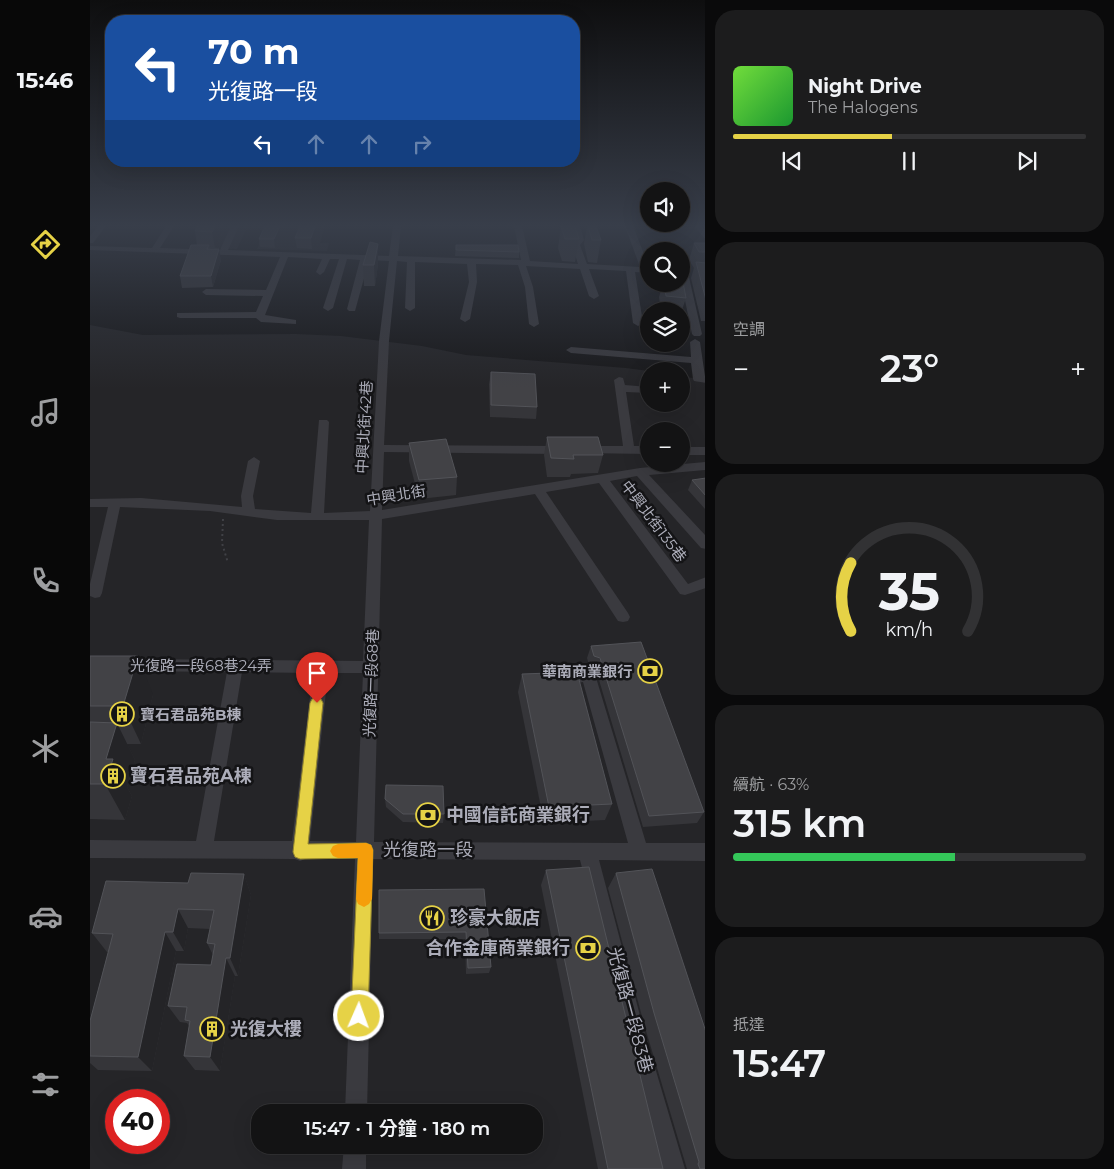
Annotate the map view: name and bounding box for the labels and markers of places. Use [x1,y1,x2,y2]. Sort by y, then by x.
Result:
pin [296,652,338,703]
bank icon: 華南商業銀行 [637,658,663,684]
place label: 華南商業銀行 [542,662,632,681]
building icon: 寶石君品苑B棟 [109,701,135,727]
place label: 寶石君品苑B棟 [140,705,241,724]
building icon: 寶石君品苑A棟 [100,763,126,789]
place label: 寶石君品苑A棟 [130,765,252,787]
bank icon: 中國信託商業銀行 [415,802,441,828]
place label: 中國信託商業銀行 [446,804,590,826]
restaurant icon: 珍豪大飯店 [419,905,445,931]
place label: 珍豪大飯店 [450,907,540,929]
bank icon: 合作金庫商業銀行 [575,935,601,961]
place label: 合作金庫商業銀行 [426,937,570,959]
building icon: 光復大樓 [199,1016,225,1042]
place label: 光復大樓 [230,1018,302,1040]

